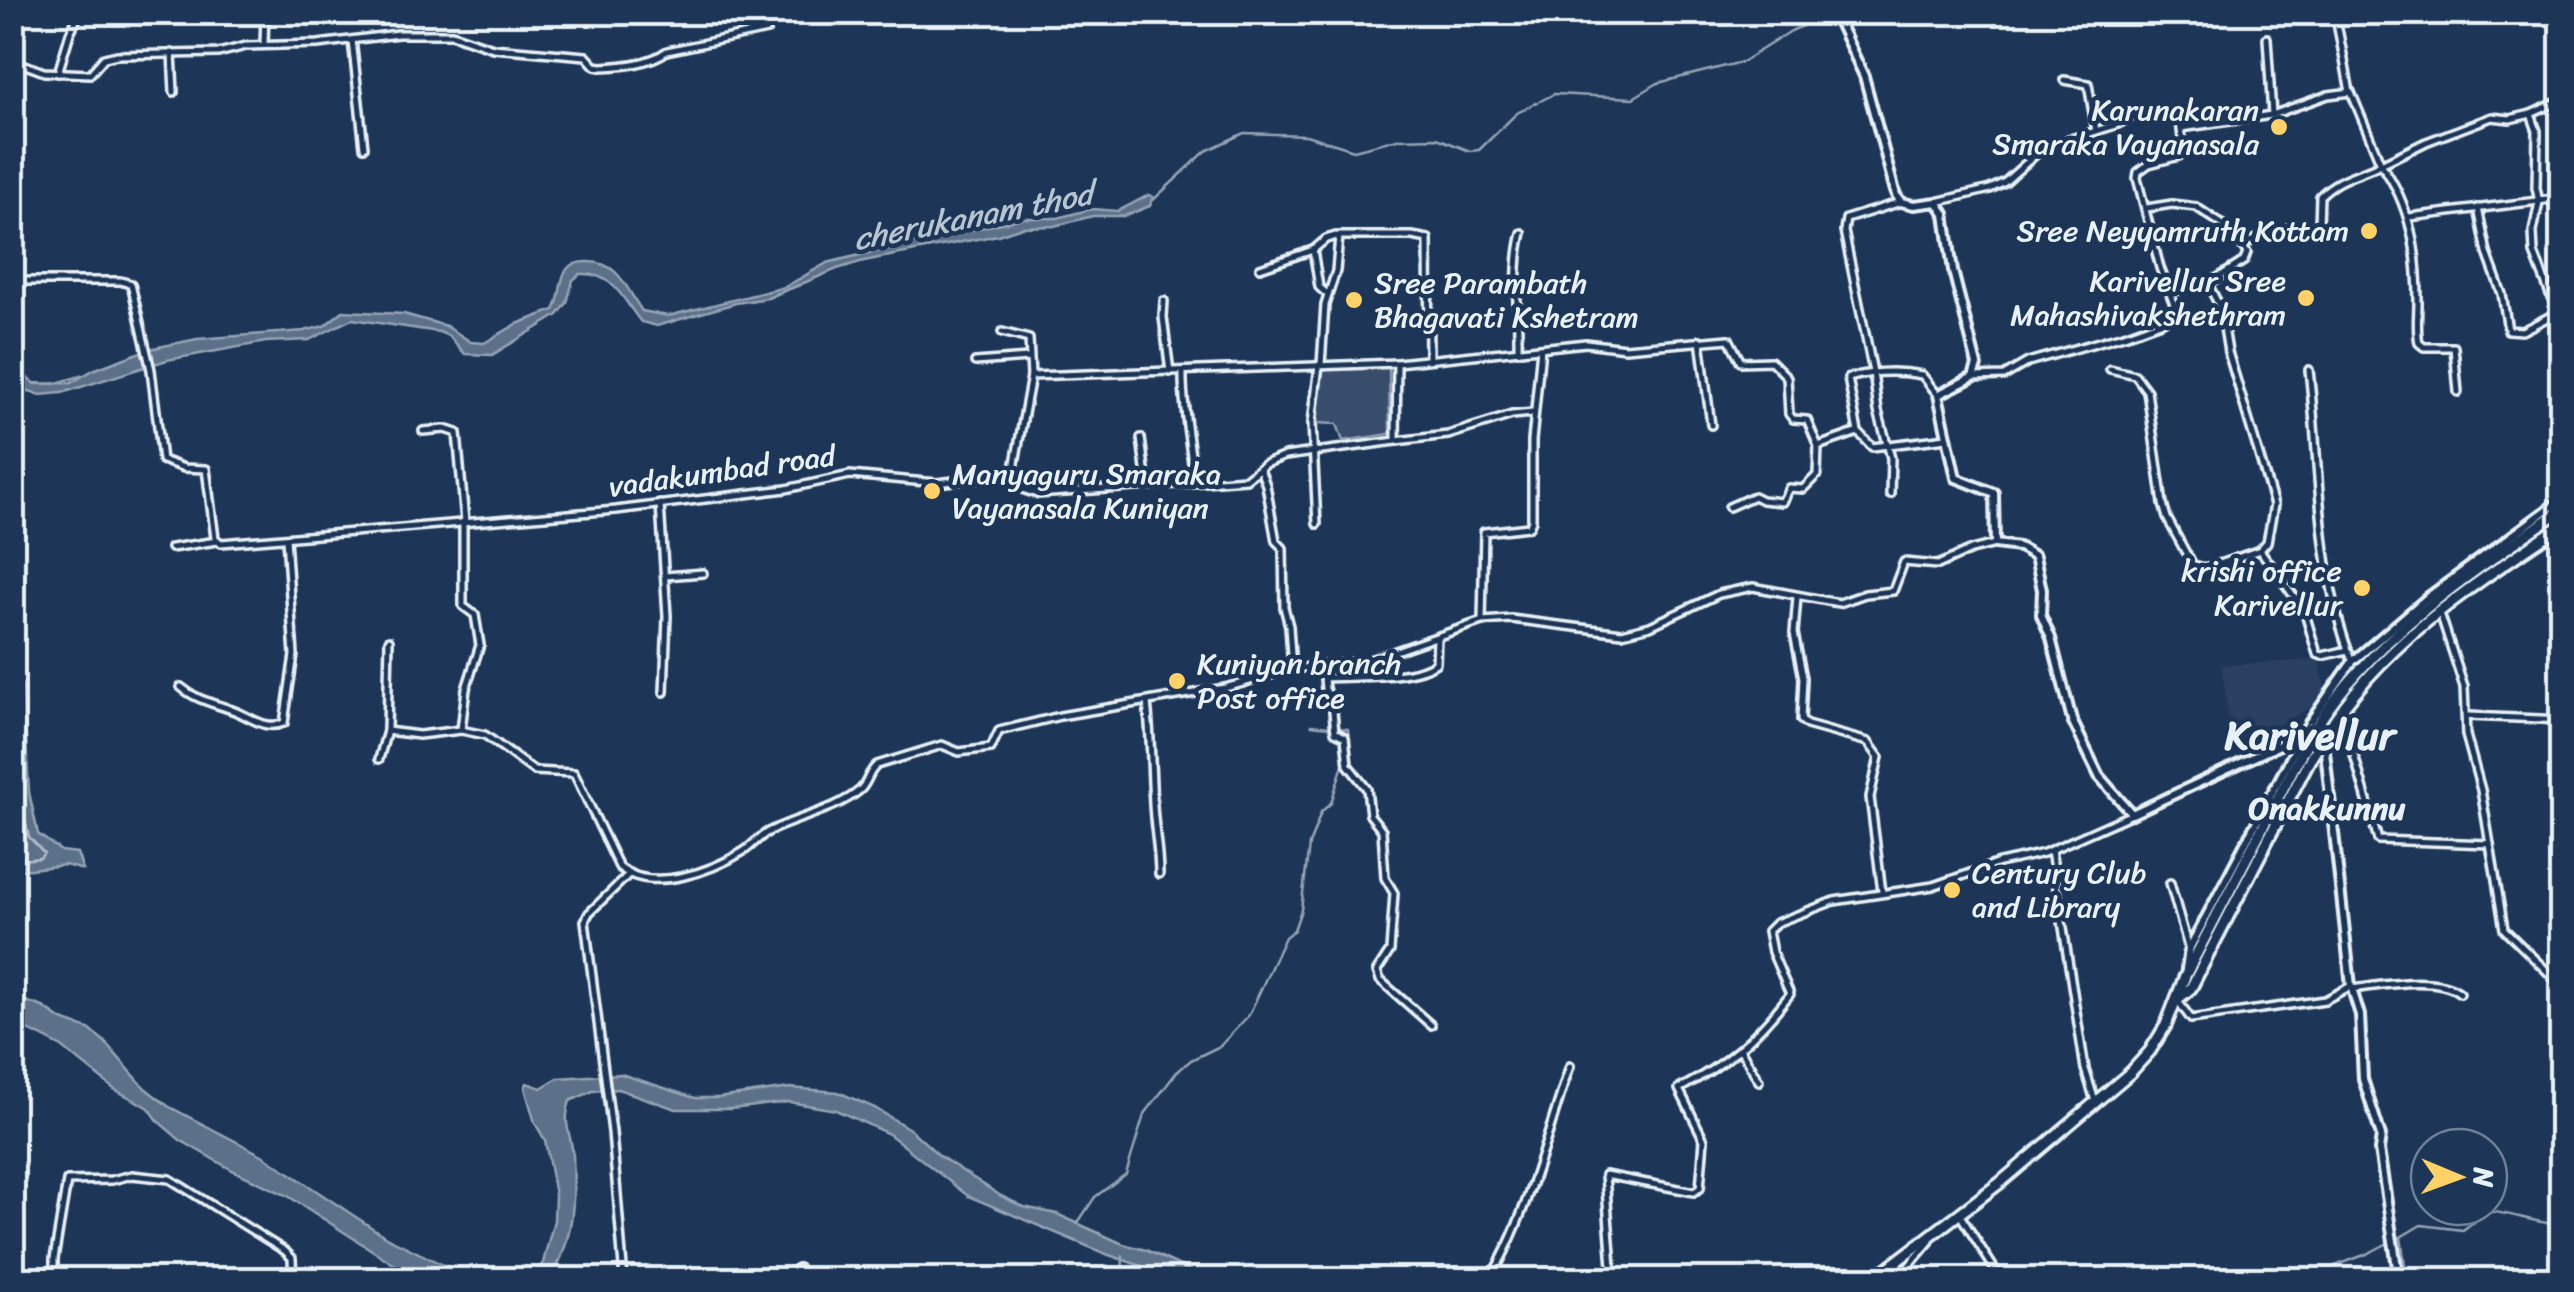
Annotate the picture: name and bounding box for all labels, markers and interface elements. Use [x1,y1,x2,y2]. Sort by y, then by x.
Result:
place label: Karunakaran Smaraka Vayanasala [1992,83,2260,171]
marker: Karunakaran Smaraka Vayanasala [2268,116,2290,138]
water label: cherukanam thod [849,164,1106,268]
place label: Sree Neyyamruth Kottam [2016,204,2349,258]
marker: Sree Neyyamruth Kottam [2358,220,2380,242]
place label: Karivellur Sree Mahashivakshethram [2010,254,2286,342]
place label: Sree Parambath Bhagavati Kshetram [1374,256,1639,344]
marker: Karivellur Sree Mahashivakshethram [2295,287,2317,309]
marker: Sree Parambath Bhagavati Kshetram [1343,289,1365,311]
street label: vadakumbad road [605,428,841,514]
place label: Manyaguru Smaraka Vayanasala Kuniyan [952,447,1221,535]
marker: Manyaguru Smaraka Vayanasala Kuniyan [921,480,943,502]
place label: krishi office Karivellur [2181,544,2344,632]
marker: krishi office Karivellur [2351,577,2373,599]
place label: Kuniyan branch Post office [1197,637,1401,725]
marker: Kuniyan branch Post office [1166,670,1188,692]
district label: Karivellur [2224,700,2399,771]
district label: Onakkunnu [2249,780,2406,837]
place label: Century Club and Library [1972,846,2147,934]
marker: Century Club and Library [1941,879,1963,901]
north arrow [2409,1127,2509,1227]
text: N [2459,1166,2508,1188]

